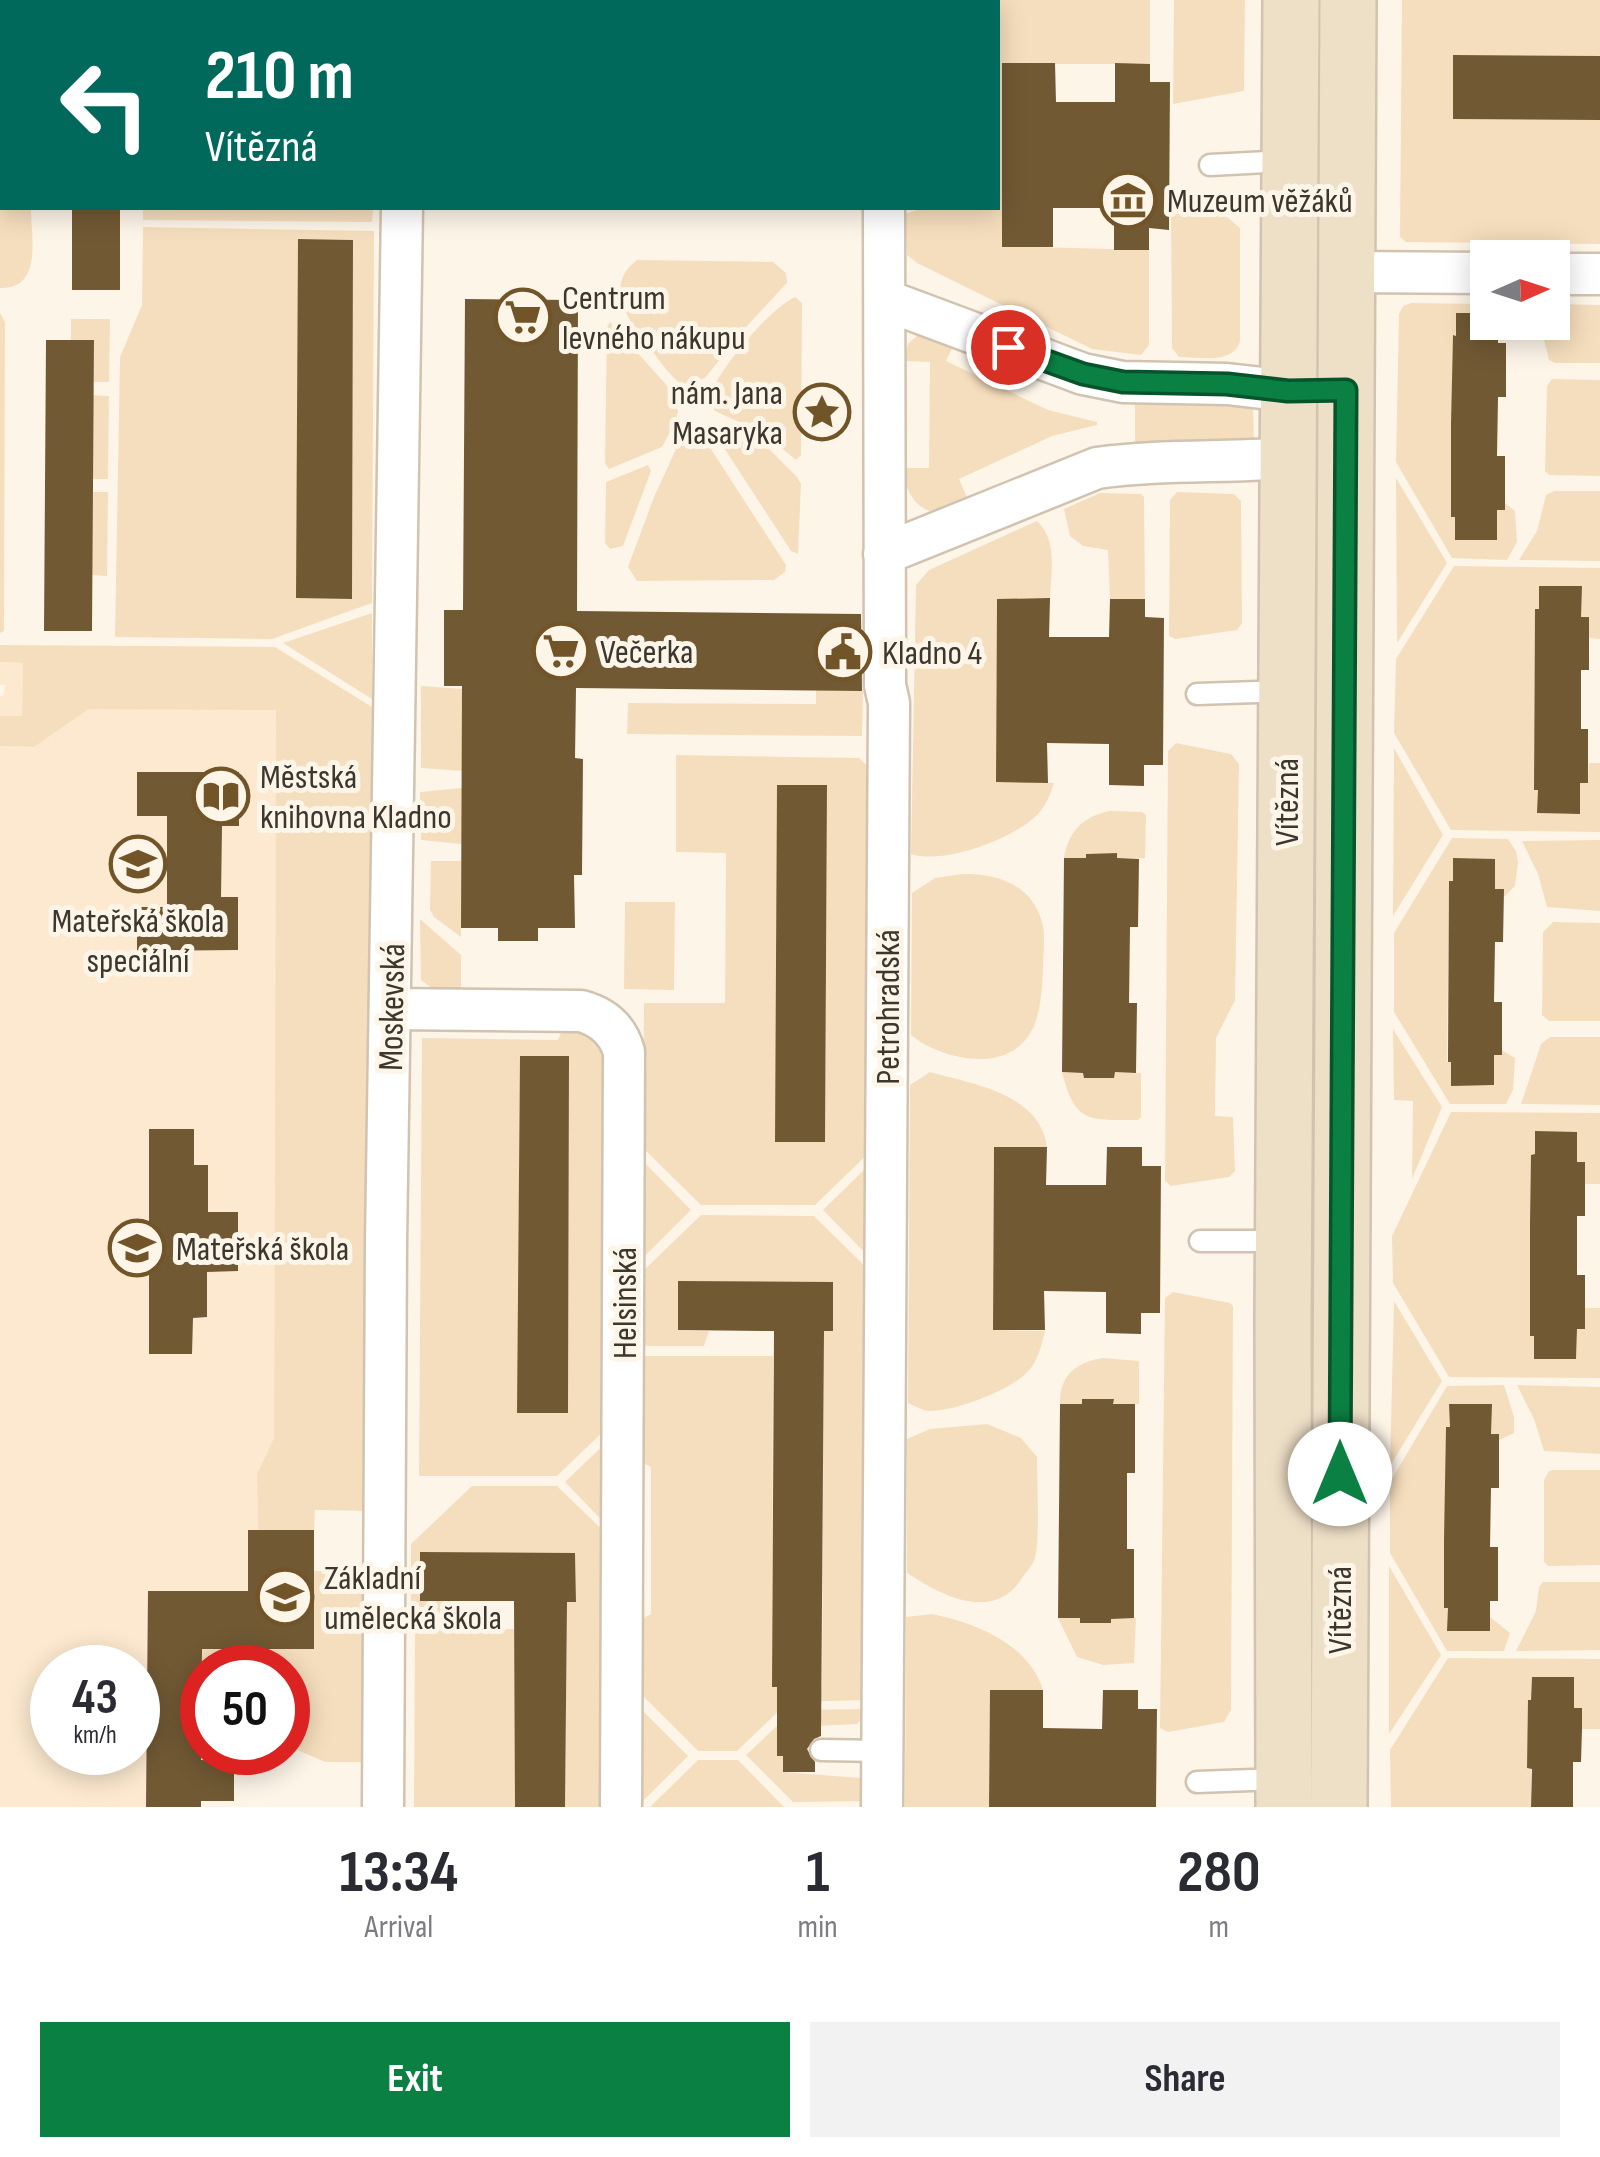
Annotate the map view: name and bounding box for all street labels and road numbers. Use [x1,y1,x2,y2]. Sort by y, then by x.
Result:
street label: Vítězná [1266,758,1309,846]
street label: Petrohradská [867,929,910,1085]
street label: Moskevská [370,943,415,1071]
street label: Helsinská [604,1247,647,1359]
street label: Vítězná [1319,1566,1362,1654]

